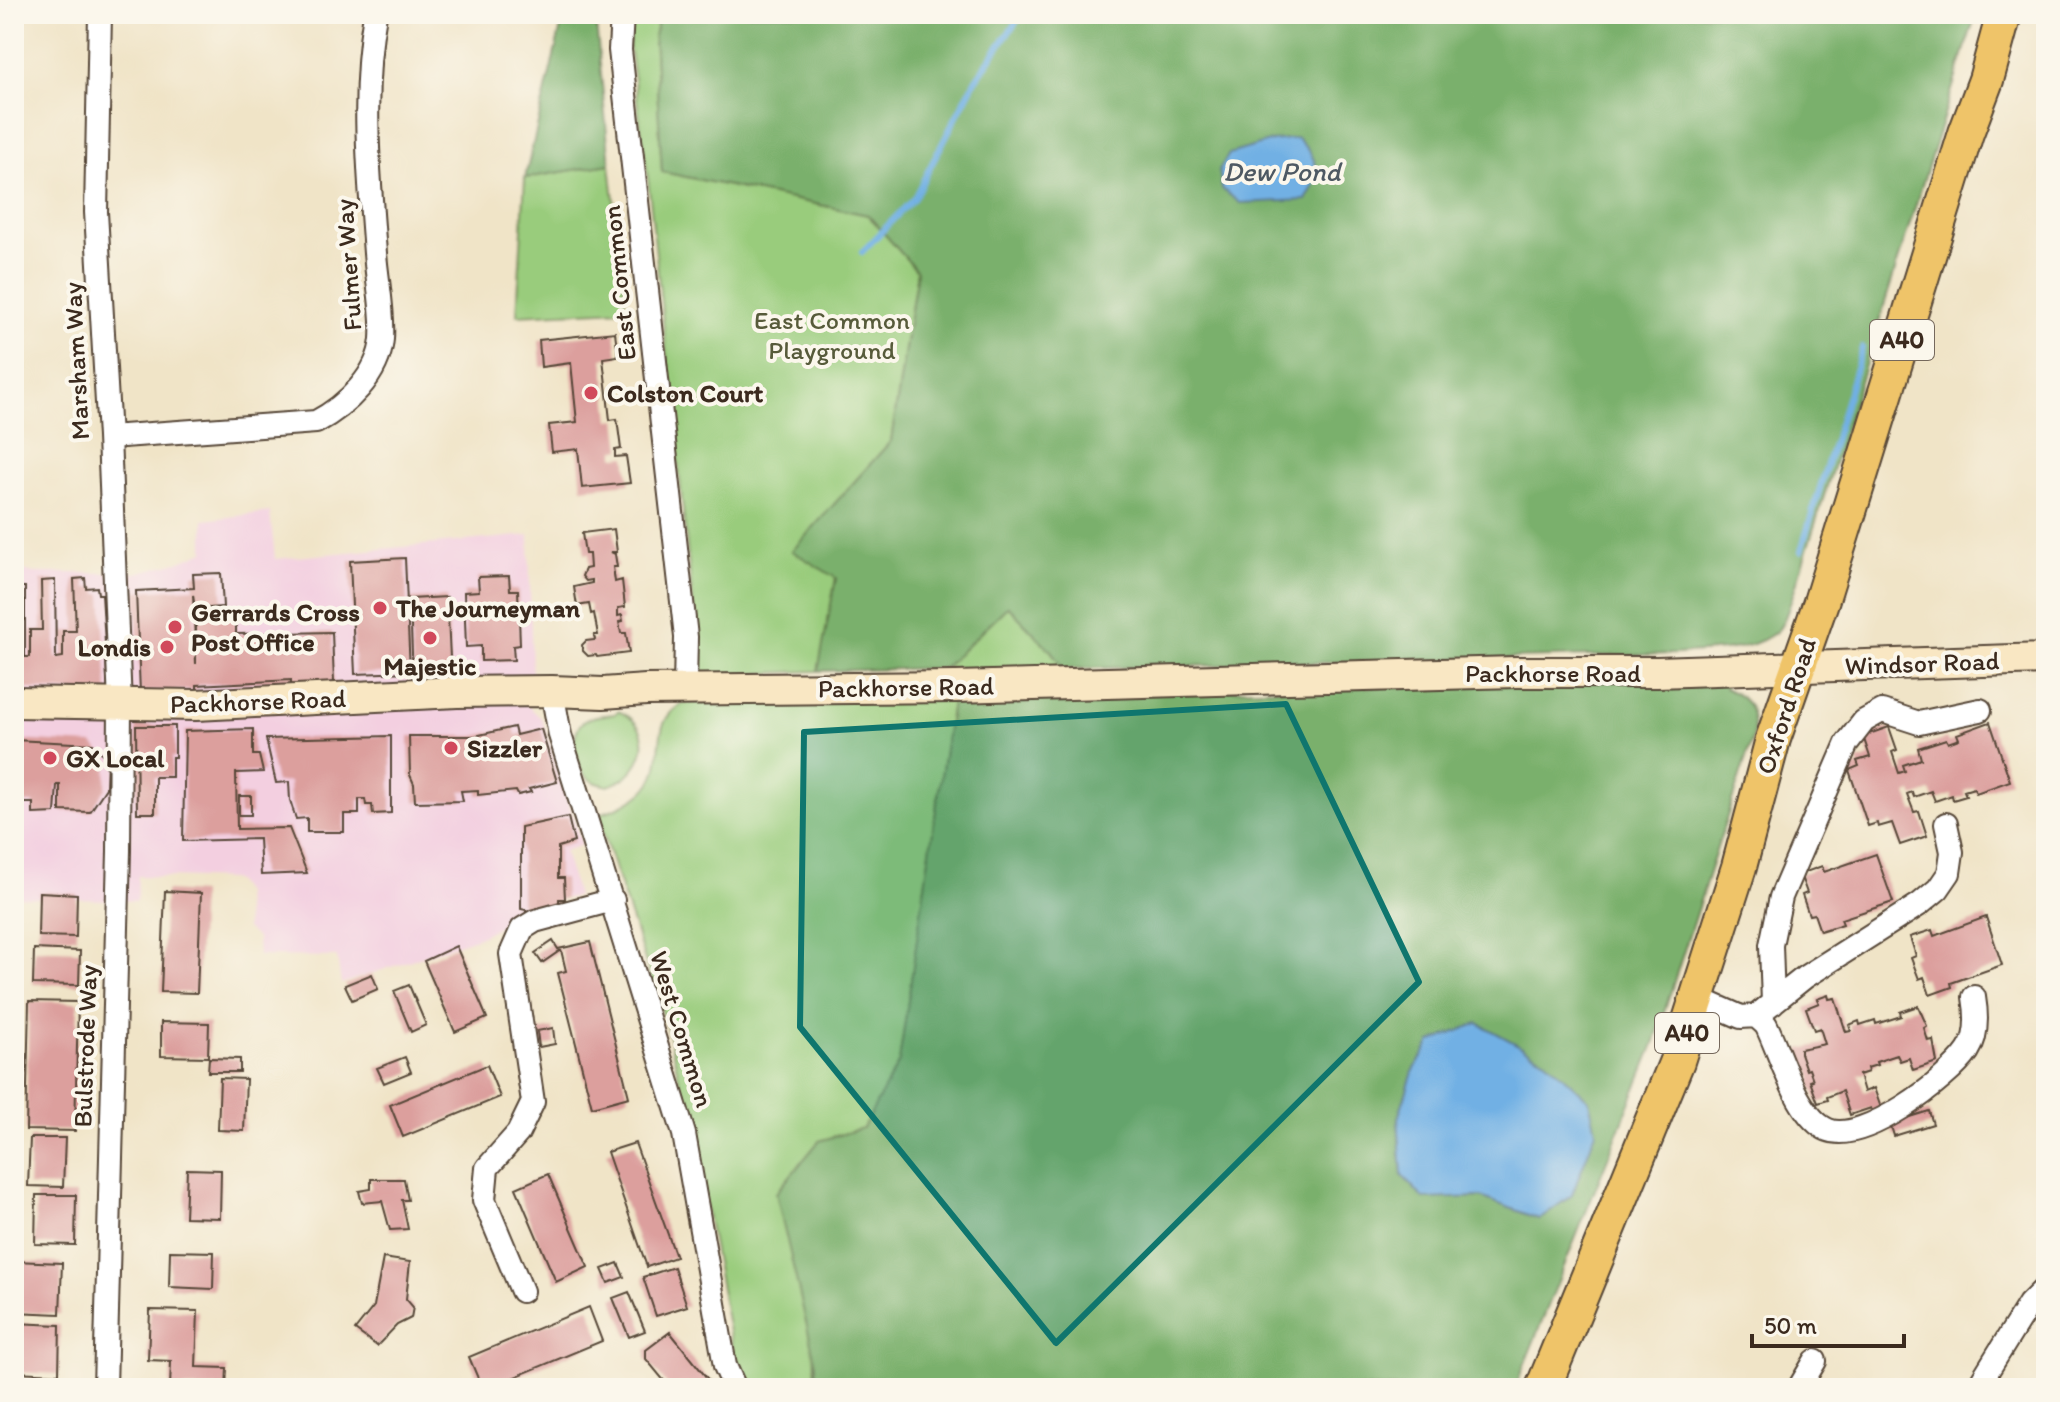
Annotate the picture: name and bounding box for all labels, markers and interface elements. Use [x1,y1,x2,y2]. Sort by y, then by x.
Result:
water label: Dew Pond [1223,154,1344,188]
street label: Fulmer Way [327,198,369,332]
street label: East Common [595,204,643,362]
street label: Marsham Way [56,281,96,441]
park label: East Common Playground [754,304,910,366]
road number: A40 [1870,320,1934,360]
place label: Colston Court [607,377,764,409]
marker: Colston Court [582,384,600,402]
place label: The Journeyman [395,592,580,624]
place label: Gerrards Cross Post Office [191,596,360,658]
marker: The Journeyman [371,599,389,617]
marker: Gerrards Cross Post Office [166,618,184,636]
marker: Majestic [421,629,439,647]
place label: Londis [78,631,151,663]
street label: Oxford Road [1749,634,1823,778]
marker: Londis [158,638,176,656]
street label: Windsor Road [1844,644,2000,682]
place label: Majestic [384,650,476,682]
street label: Packhorse Road [1465,657,1641,689]
street label: Packhorse Road [818,669,994,705]
street label: Packhorse Road [169,682,347,720]
place label: Sizzler [467,732,543,764]
marker: Sizzler [442,739,460,757]
place label: GX Local [66,742,165,774]
marker: GX Local [41,749,59,767]
street label: West Common [643,947,721,1111]
street label: Bulstrode Way [66,964,104,1128]
road number: A40 [1655,1013,1719,1053]
scale bar [1752,1298,1904,1348]
text: 50 m [1764,1311,1817,1340]

